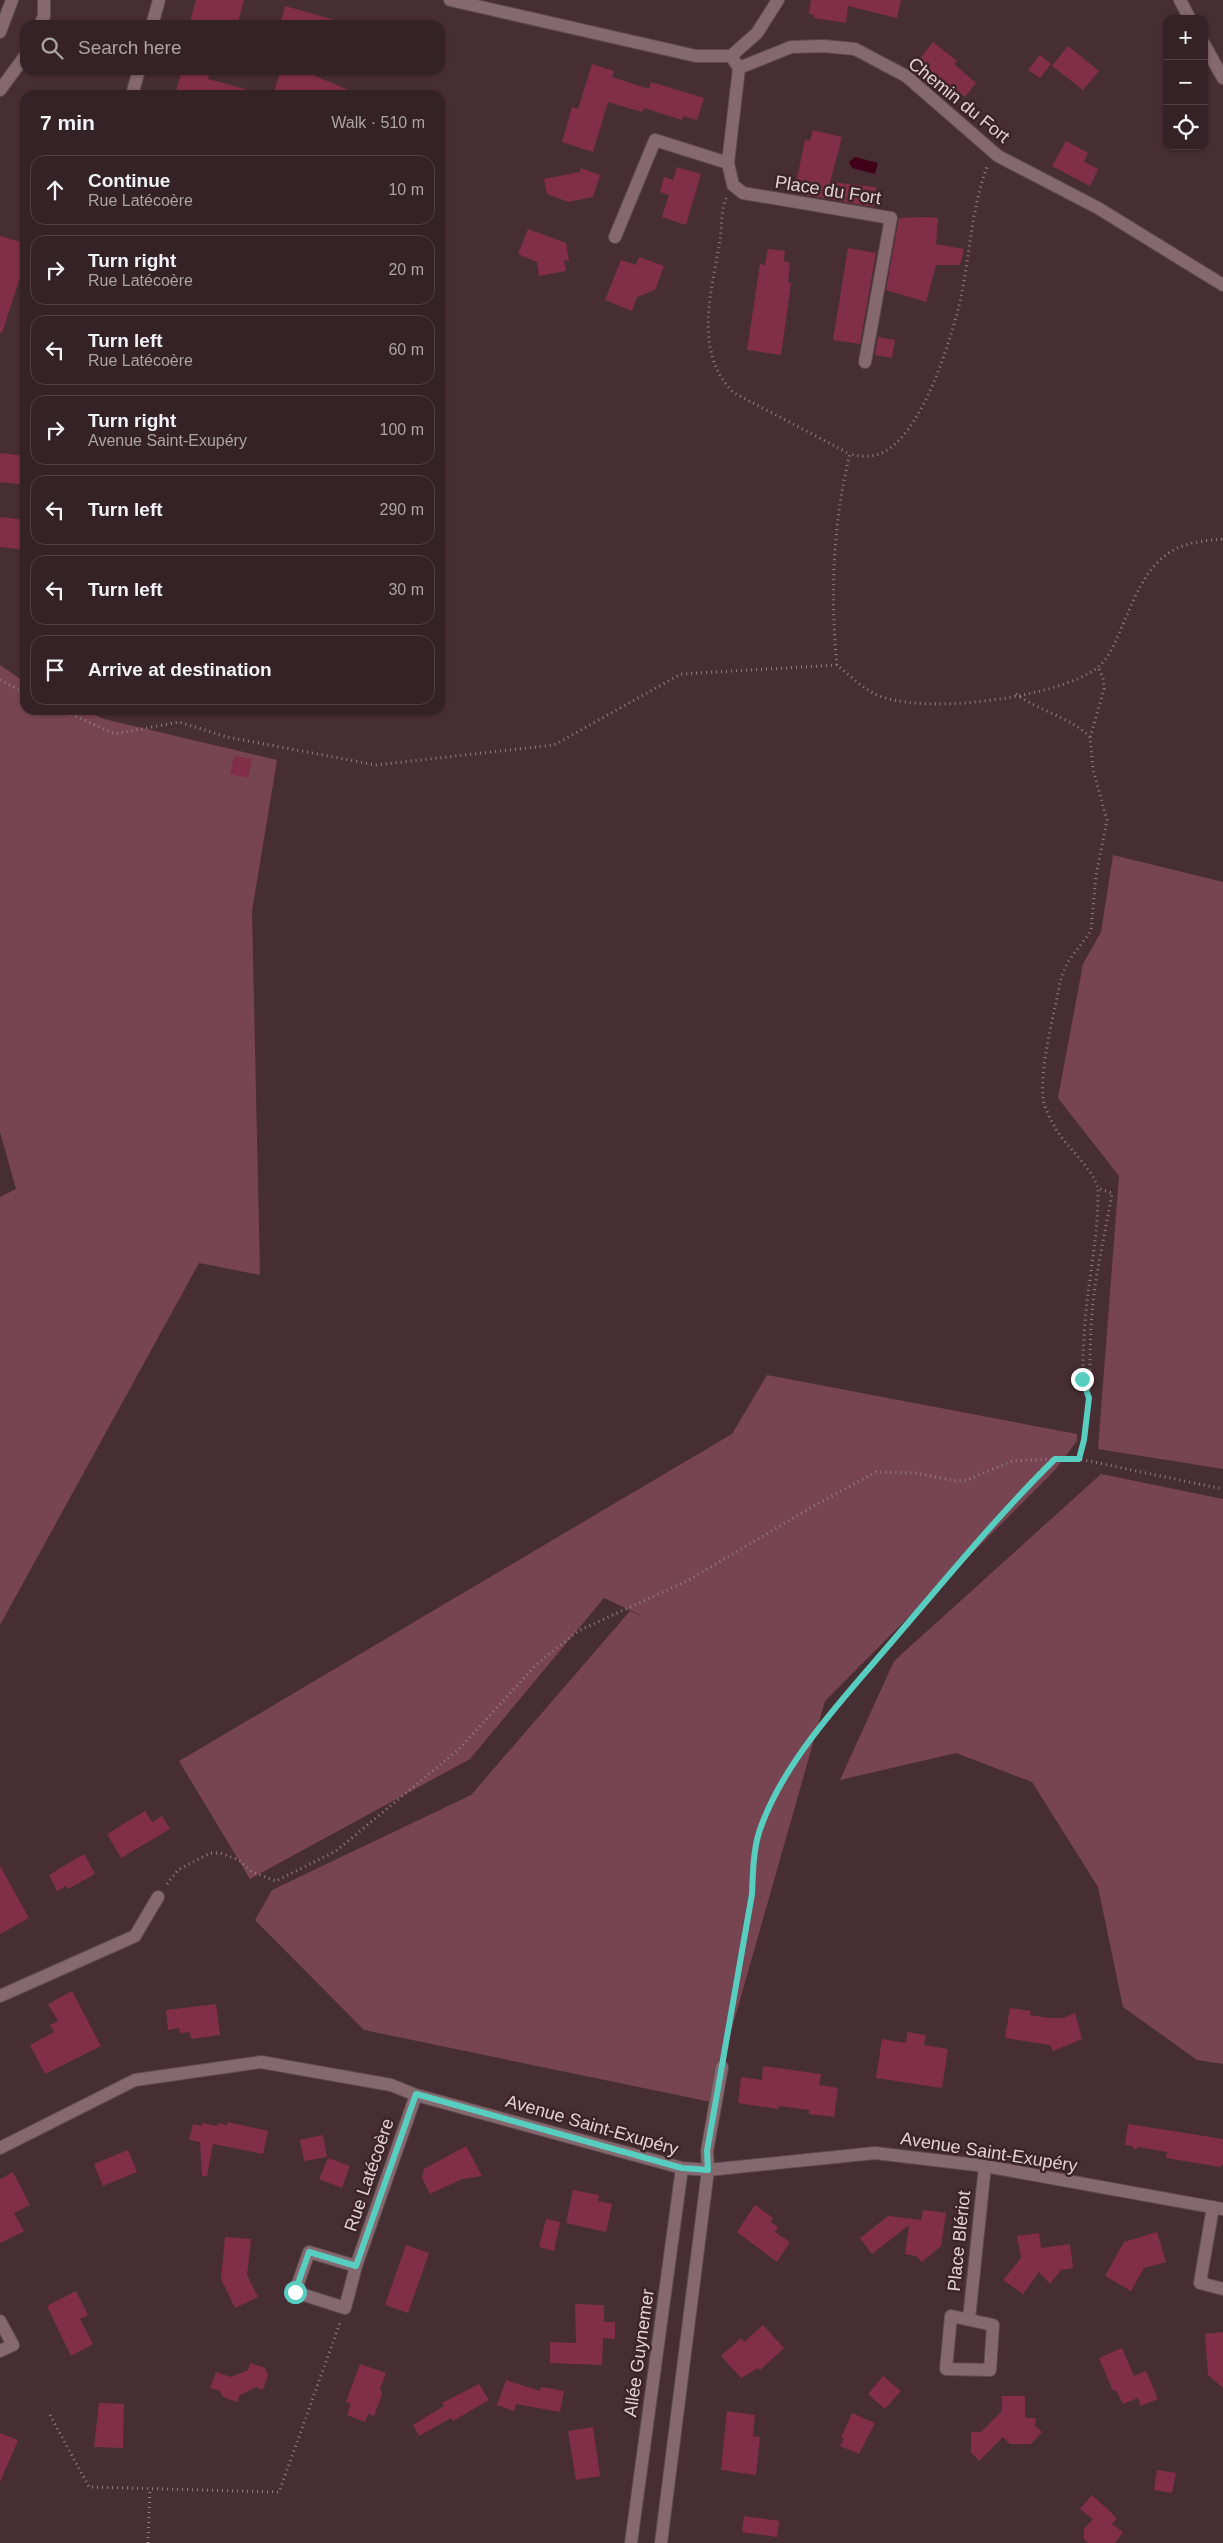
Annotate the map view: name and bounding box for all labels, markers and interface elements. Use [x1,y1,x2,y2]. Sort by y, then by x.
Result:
map controls [1163,15,1208,150]
button: + [1163,15,1208,60]
search box [20,20,445,75]
icon: search [38,34,66,62]
text: Search here [78,37,182,58]
street label: Chemin du Fort [904,53,1014,147]
button: − [1163,60,1208,105]
button: locate [1163,105,1208,150]
text: 7 min [40,111,95,134]
text: Walk · 510 m [331,114,425,131]
text: Continue [88,170,170,191]
street label: Place du Fort [774,172,882,208]
icon: ahead [41,176,69,204]
text: 10 m [388,181,424,198]
text: Rue Latécoère [88,192,193,209]
text: Turn right [88,250,176,271]
icon: right [41,256,69,284]
text: 20 m [388,261,424,278]
text: Rue Latécoère [88,272,193,289]
text: Turn left [88,330,163,351]
icon: left [41,336,69,364]
text: 60 m [388,341,424,358]
text: Rue Latécoère [88,352,193,369]
text: Turn right [88,410,176,431]
icon: right [41,416,69,444]
text: 100 m [380,421,424,438]
text: Avenue Saint-Exupéry [88,432,247,449]
icon: left [41,496,69,524]
text: Turn left [88,499,163,520]
text: 290 m [380,501,424,518]
icon: left [41,576,69,604]
text: Turn left [88,579,163,600]
text: 30 m [388,581,424,598]
icon: arrive [41,656,69,684]
text: Arrive at destination [88,659,272,680]
route end [1071,1368,1094,1391]
street label: Avenue Saint-Exupéry [503,2091,681,2159]
street label: Rue Latécoère [340,2116,398,2234]
street label: Avenue Saint-Exupéry [899,2128,1079,2176]
street label: Place Blériot [944,2190,974,2292]
route start [284,2281,307,2304]
street label: Allée Guynemer [620,2288,658,2418]

